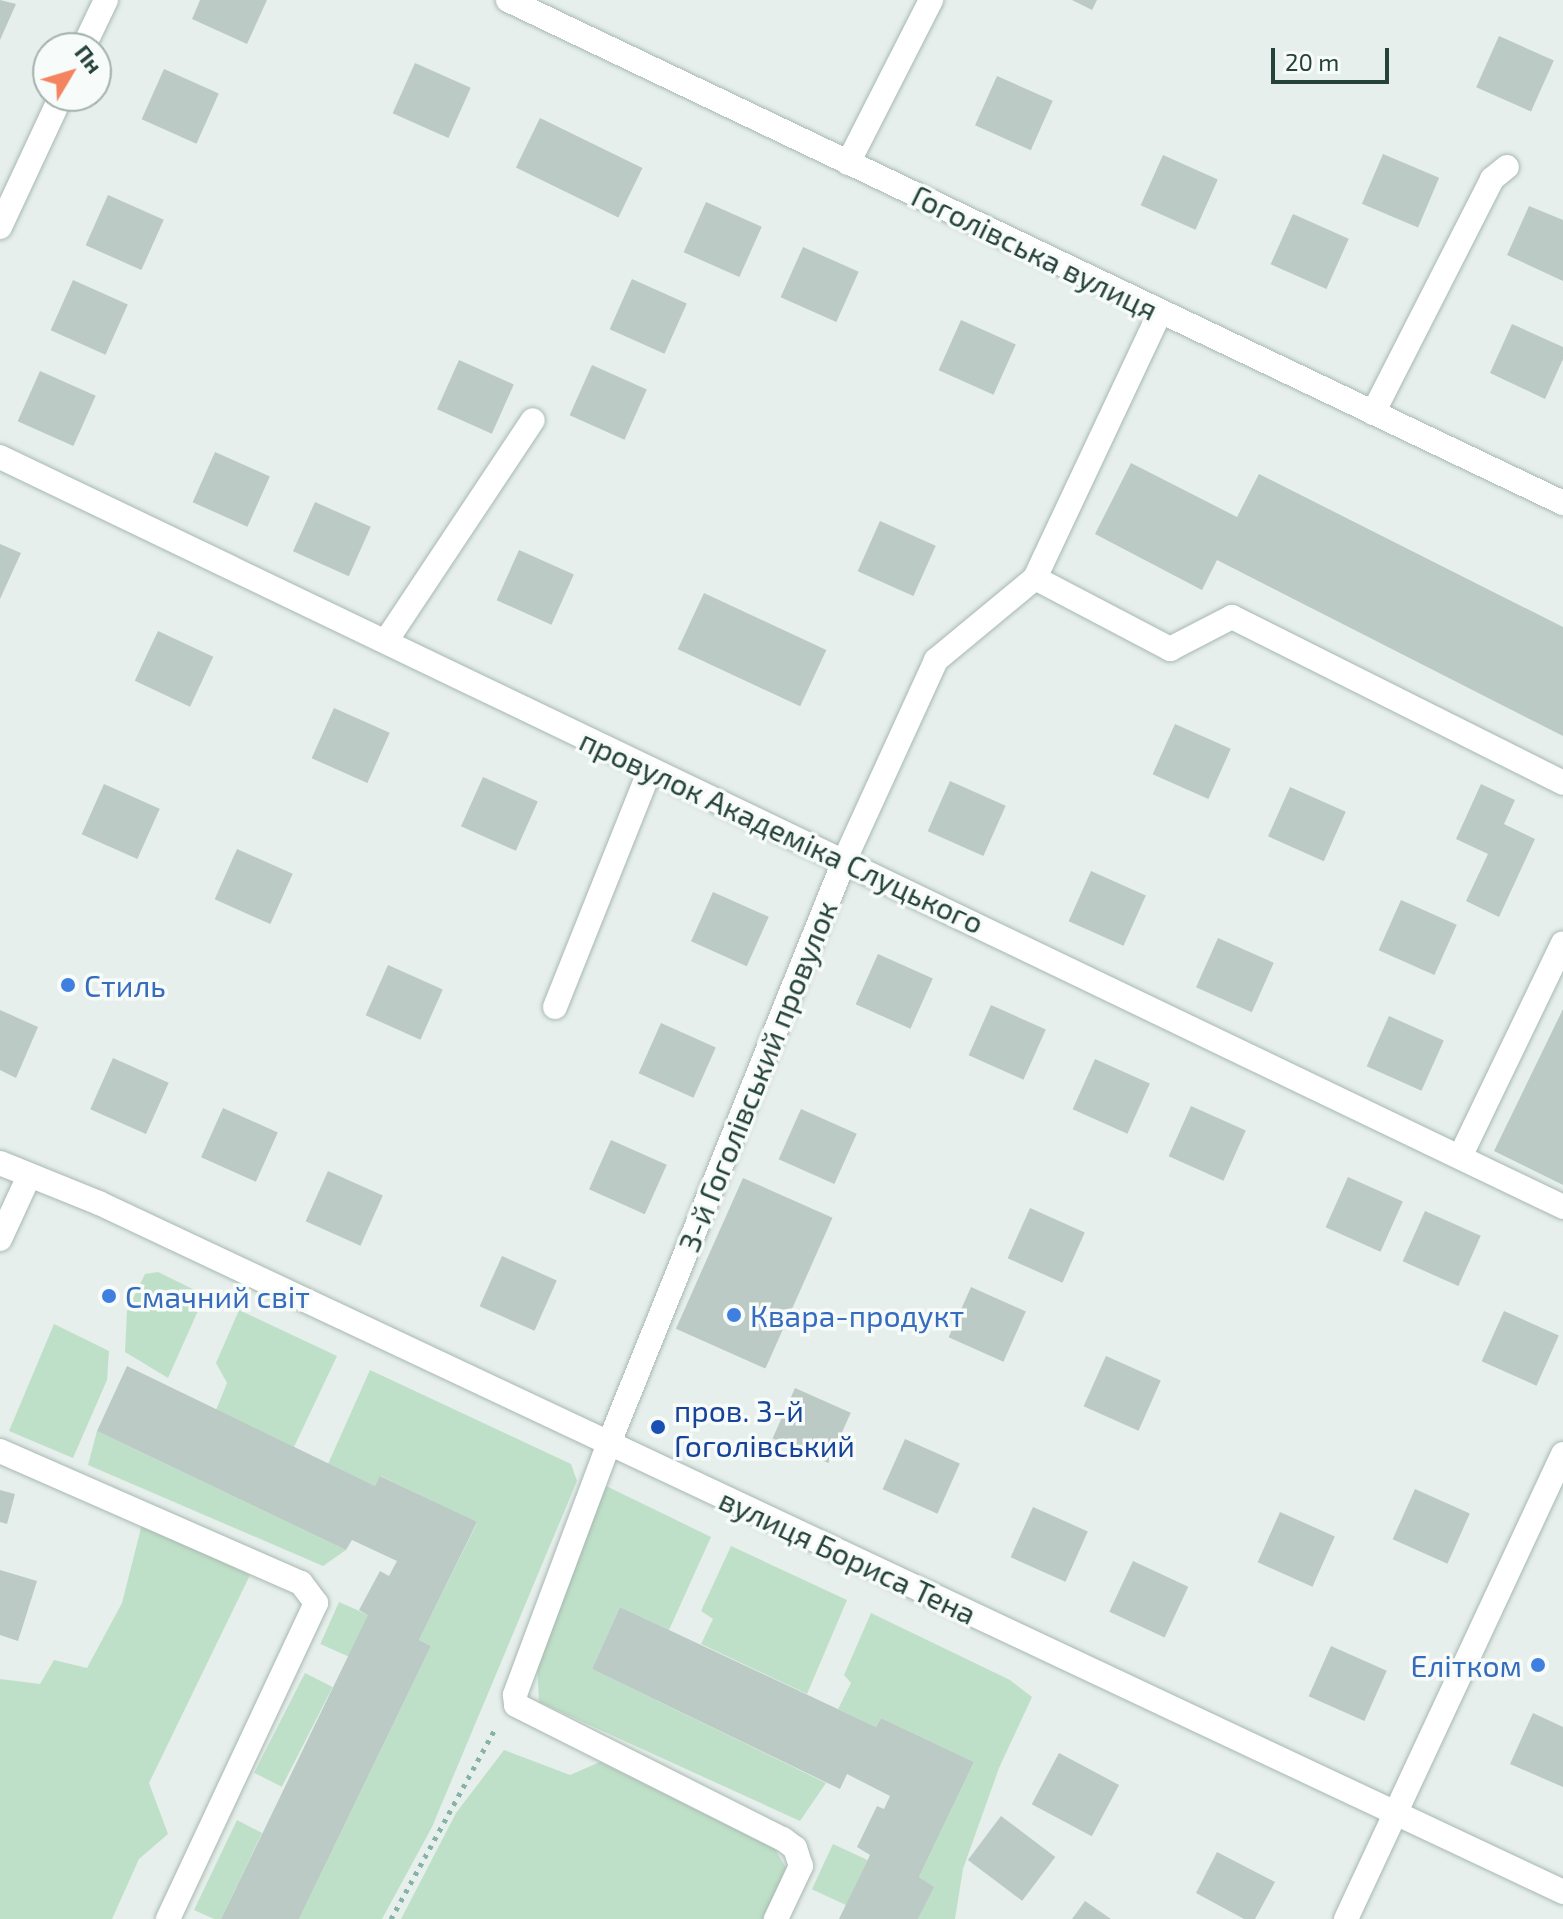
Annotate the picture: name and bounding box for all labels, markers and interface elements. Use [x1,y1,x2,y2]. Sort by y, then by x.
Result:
north arrow [32,32,112,112]
scale bar [1275,32,1393,82]
text: Пн [70,39,108,78]
text: 20 m [1285,47,1339,76]
street label: Гоголівська вулиця [906,177,1164,327]
street label: провулок Академіка Слуцького [574,721,990,941]
street label: 3-й Гоголівський провулок [670,895,844,1257]
place label: Стиль [84,967,166,1003]
marker: Стиль [59,976,77,994]
place label: Смачний світ [125,1278,310,1314]
marker: Смачний світ [100,1287,118,1305]
place label: Квара-продукт [750,1297,964,1333]
marker: Квара-продукт [725,1306,743,1324]
place label: пров. 3-й Гоголівський [674,1392,855,1462]
marker: пров. 3-й Гоголівський [649,1418,667,1436]
street label: вулиця Бориса Тена [714,1481,982,1631]
place label: Елітком [1411,1647,1522,1683]
marker: Елітком [1529,1656,1547,1674]

